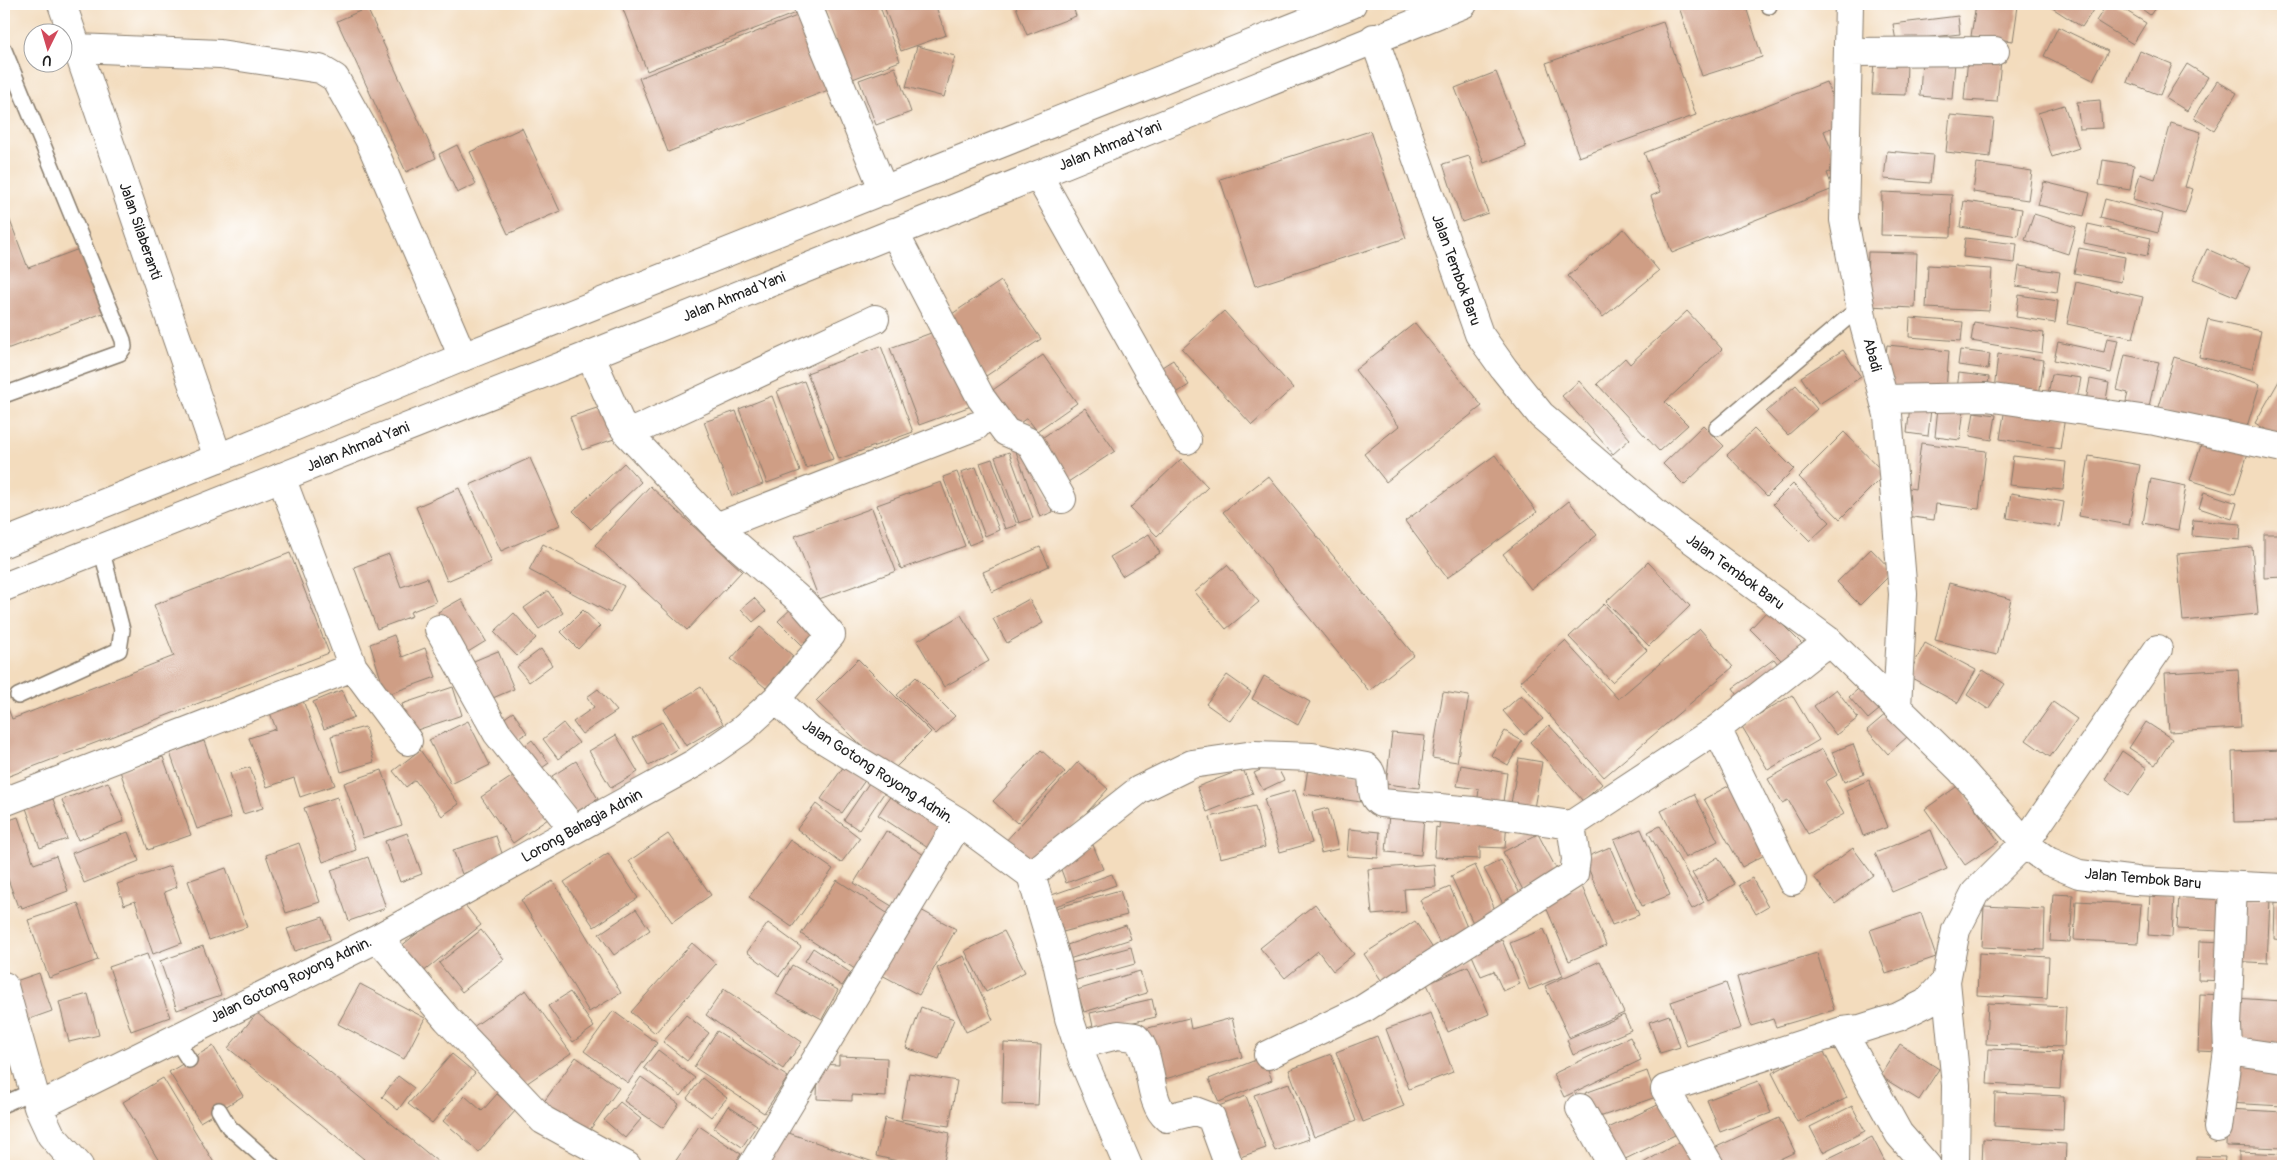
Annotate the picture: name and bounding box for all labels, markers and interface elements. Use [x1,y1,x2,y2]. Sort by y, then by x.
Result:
north arrow [22,22,72,72]
text: U [42,52,52,69]
street label: Jalan Ahmad Yani [1056,117,1165,175]
street label: Jalan Silaberanti [114,180,166,282]
street label: Jalan Tembok Baru [1427,212,1485,328]
street label: Jalan Ahmad Yani [680,268,789,326]
street label: Abadi [1858,336,1886,374]
street label: Jalan Ahmad Yani [304,418,413,476]
street label: Jalan Tembok Baru [1682,530,1788,614]
street label: Jalan Gotong Royong Adnin. [798,716,958,828]
street label: Lorong Bahagia Adnin [518,785,646,867]
street label: Jalan Tembok Baru [2084,864,2202,894]
street label: Jalan Gotong Royong Adnin. [207,933,375,1027]

